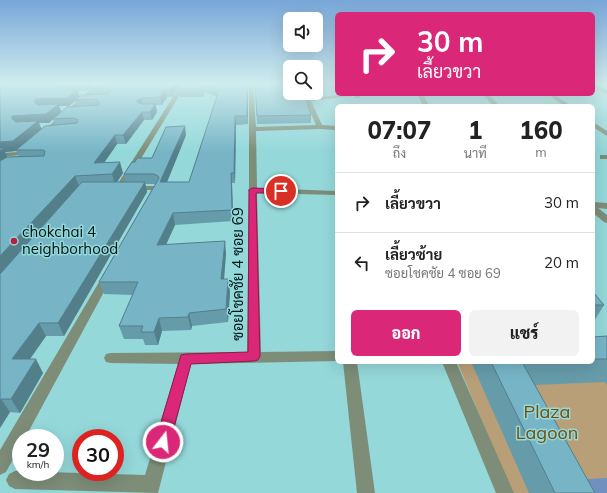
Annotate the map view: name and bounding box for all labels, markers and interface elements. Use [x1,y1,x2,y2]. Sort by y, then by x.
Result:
map controls [283,12,323,100]
button: sound [283,12,323,52]
text: 30 m [417,24,483,59]
icon: right [351,28,403,80]
button: search [283,60,323,100]
text: เลี้ยวขวา [417,60,481,83]
text: 07:07 [367,115,431,145]
text: 1 [468,115,483,145]
text: 160 [519,115,563,145]
text: m [535,144,547,160]
text: ถึง [393,145,406,161]
text: นาที [464,145,487,161]
pin [264,174,298,208]
icon: arrive [270,180,292,202]
icon: right [351,192,373,214]
text: 30 m [544,193,579,212]
text: เลี้ยวขวา [385,194,441,213]
street label: ซอยโชคชัย 4 ซอย 69 [228,207,247,341]
place label: chokchai 4 neighborhood [22,222,118,258]
marker: chokchai 4 neighborhood [9,236,19,246]
text: เลี้ยวซ้าย [385,245,442,264]
icon: left [351,252,373,274]
text: 20 m [544,253,579,272]
text: ซอยโชคชัย 4 ซอย 69 [385,265,501,281]
button: ออก [351,310,461,356]
button: แชร์ [469,310,579,356]
park label: Plaza Lagoon [516,400,578,444]
position arrow [142,421,184,463]
speed limit sign: 30 [72,429,124,481]
text: 29 [26,437,50,462]
text: km/h [27,458,49,471]

